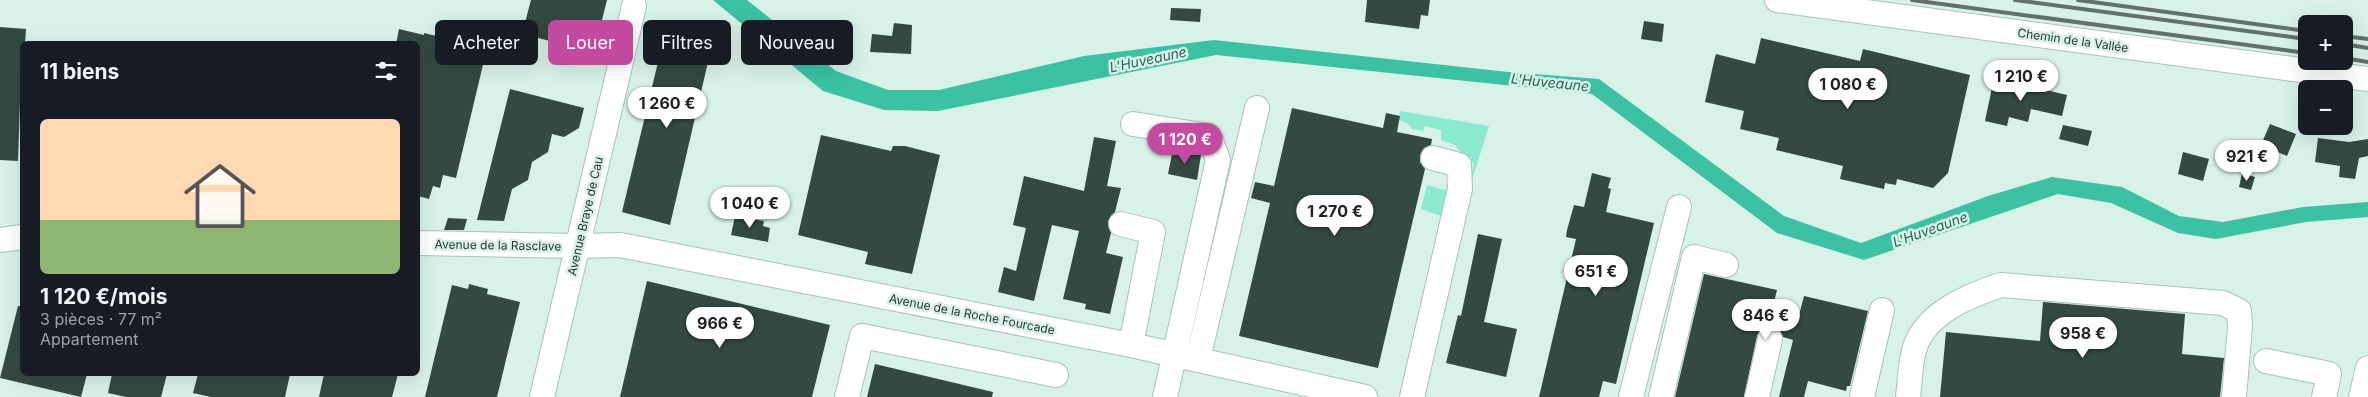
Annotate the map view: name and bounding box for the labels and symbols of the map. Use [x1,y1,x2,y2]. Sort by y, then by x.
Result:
street label: Chemin de la Vallée [2017,25,2129,55]
water label: L'Huveaune [1108,43,1188,75]
pin: 1 210 € [1975,59,2067,102]
pin: 1 080 € [1802,68,1894,110]
water label: L'Huveaune [1510,69,1590,95]
pin: 1 260 € [621,86,713,129]
pin: 1 120 € [1139,122,1231,165]
pin: 921 € [2212,140,2282,182]
street label: Avenue Braye de Cau [564,155,606,277]
pin: 1 040 € [704,186,796,229]
pin: 1 270 € [1289,194,1381,237]
water label: L'Huveaune [1890,208,1970,250]
street label: Avenue de la Rasclave [434,236,562,254]
pin: 651 € [1561,254,1631,297]
street label: Avenue de la Roche Fourcade [888,291,1056,337]
pin: 846 € [1731,298,1801,341]
pin: 966 € [685,306,755,349]
pin: 958 € [2048,316,2118,359]

